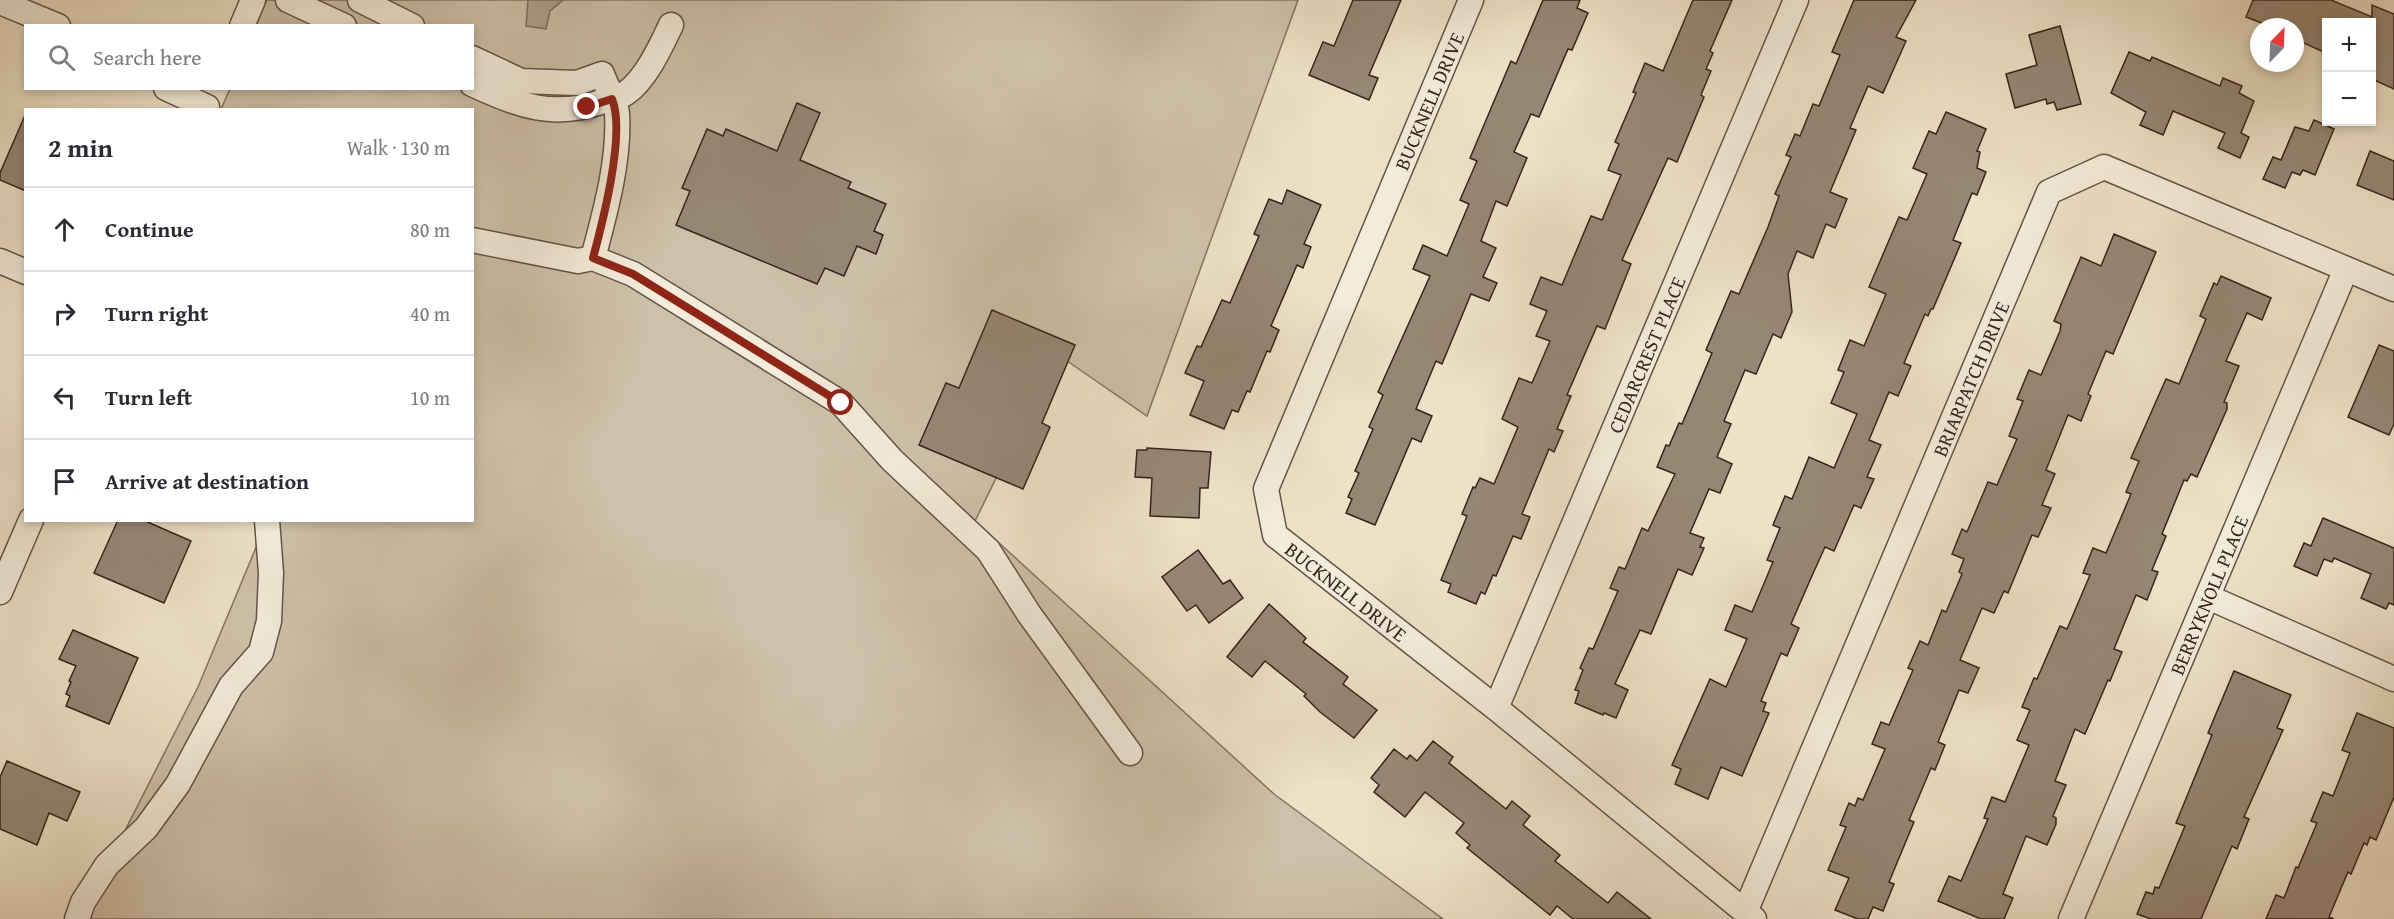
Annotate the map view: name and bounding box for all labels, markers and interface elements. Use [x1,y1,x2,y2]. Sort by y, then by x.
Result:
north arrow [2250,18,2304,72]
map controls [2322,18,2376,126]
button: + [2322,18,2376,72]
search box [24,24,474,90]
street label: BUCKNELL DRIVE [1387,28,1471,174]
icon: search [45,41,78,74]
text: Search here [93,41,202,73]
button: − [2322,72,2376,126]
route end [573,93,599,119]
text: 2 min [48,128,113,167]
text: Walk · 130 m [347,133,450,162]
icon: ahead [48,213,81,246]
text: Continue [105,213,194,245]
text: 80 m [410,215,450,244]
street label: CEDARCREST PLACE [1600,272,1692,437]
street label: BRIARPATCH DRIVE [1925,296,2016,461]
icon: right [48,297,81,330]
text: Turn right [105,297,208,329]
text: 40 m [410,299,450,328]
icon: left [48,381,81,414]
text: Turn left [105,381,192,413]
text: 10 m [410,383,450,412]
route start [827,389,853,415]
icon: arrive [48,465,81,498]
text: Arrive at destination [105,465,309,497]
street label: BERRYKNOLL PLACE [2162,510,2255,679]
street label: BUCKNELL DRIVE [1280,534,1414,648]

